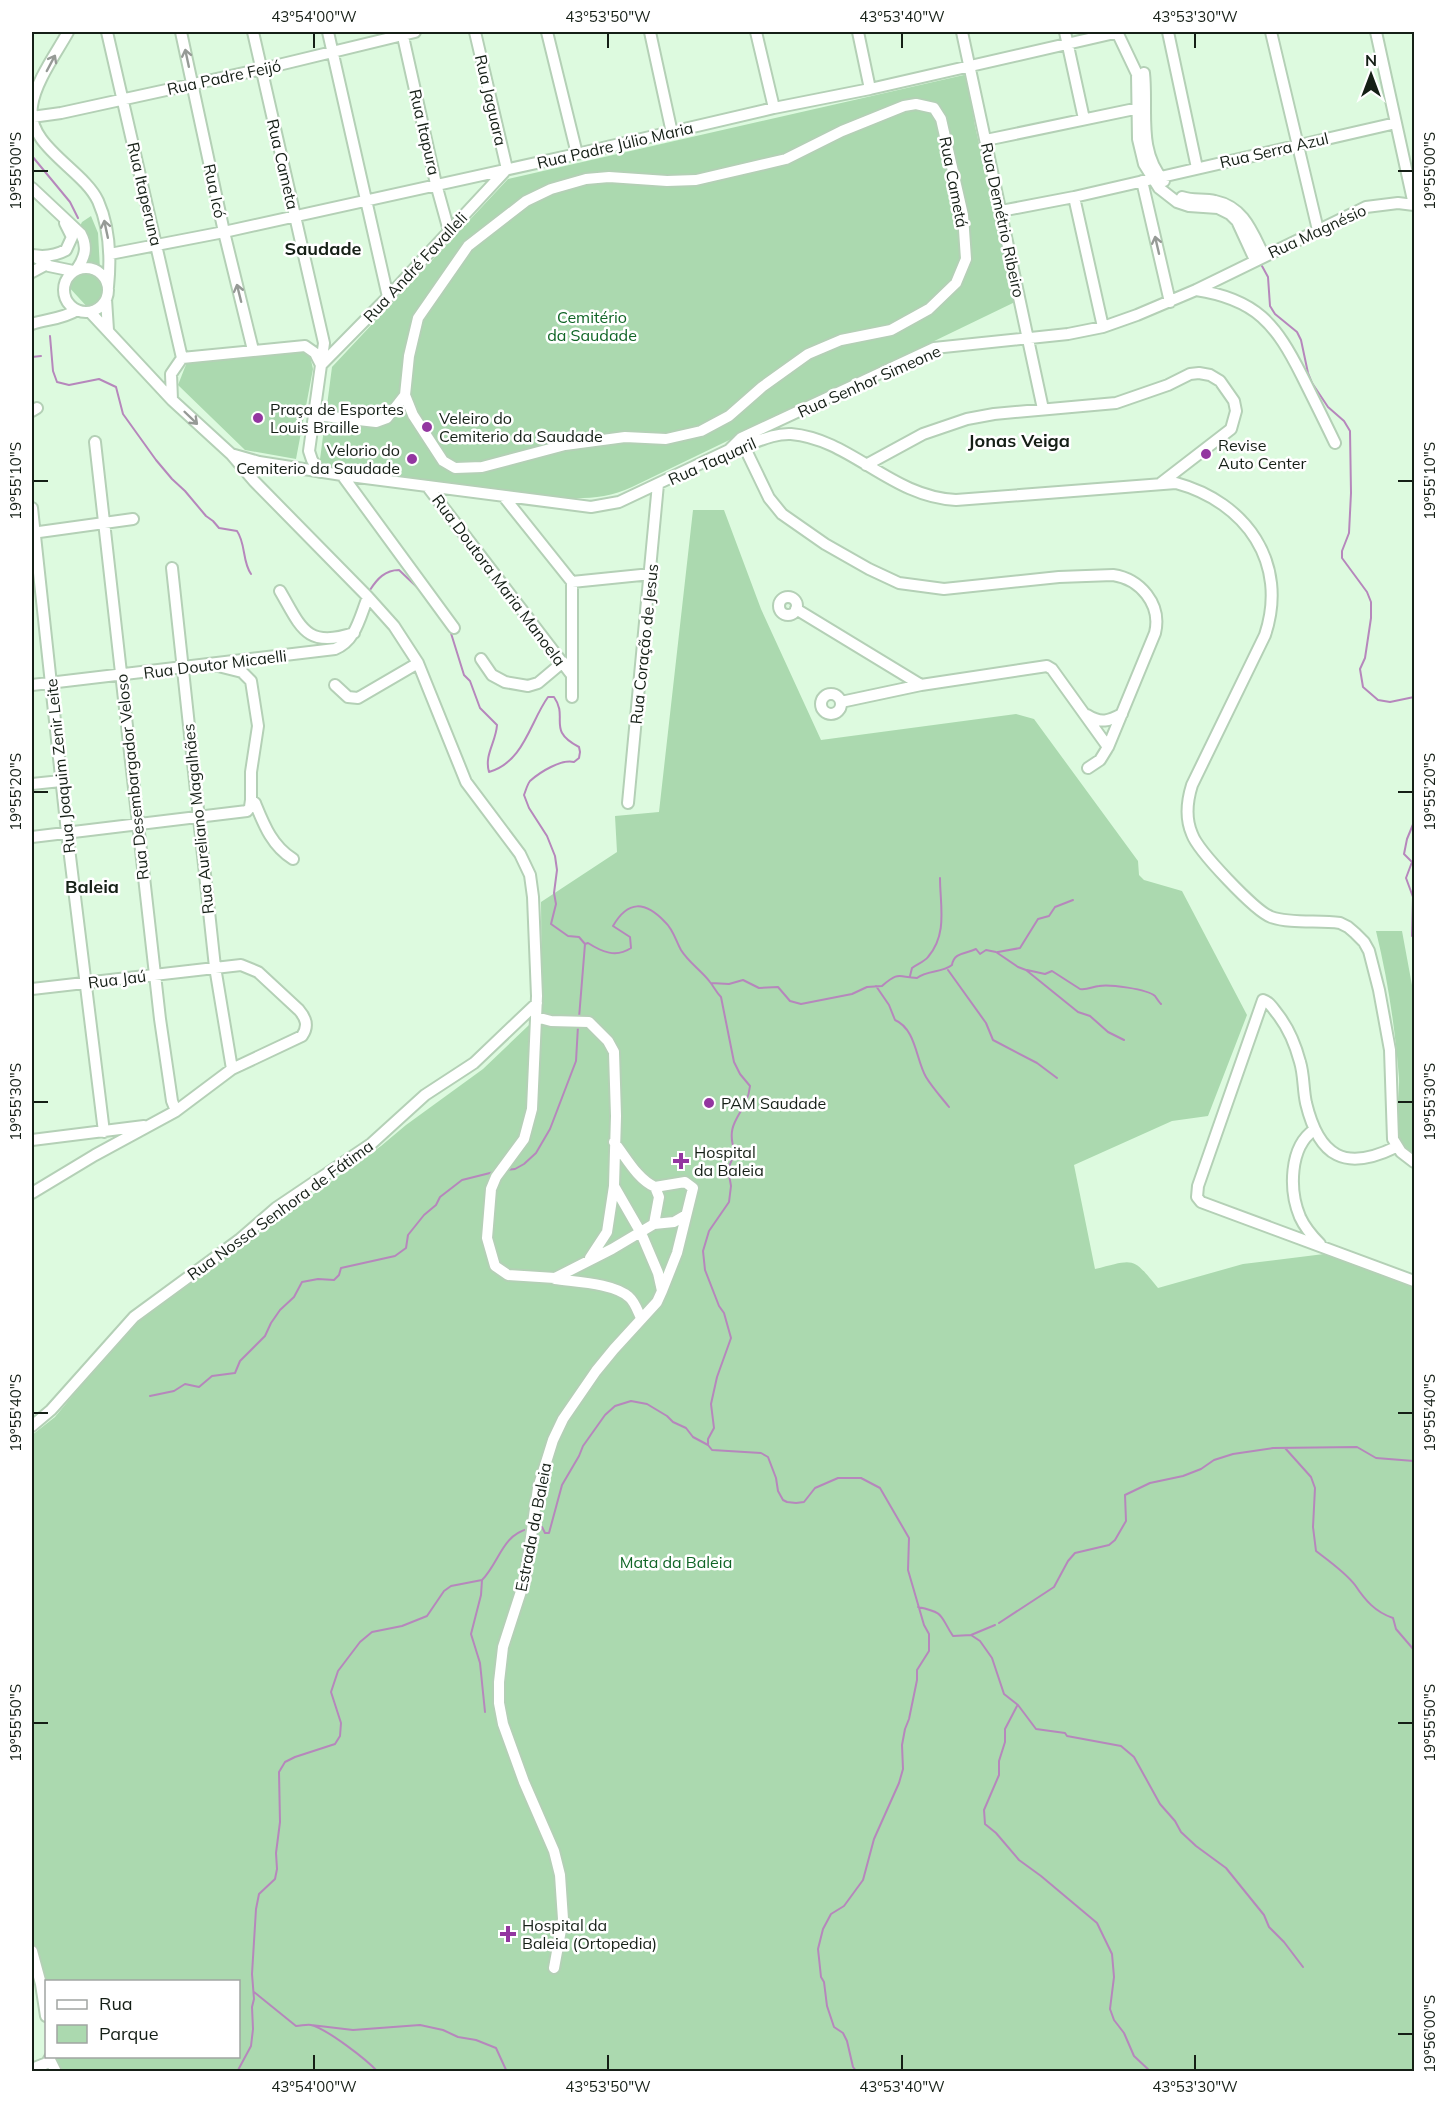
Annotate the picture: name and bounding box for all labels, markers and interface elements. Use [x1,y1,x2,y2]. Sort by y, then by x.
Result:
text: 43°54'00"W [271,7,357,26]
text: 43°53'50"W [565,7,651,26]
text: 43°53'40"W [859,7,945,26]
text: 43°53'30"W [1152,7,1238,26]
north arrow [1341,45,1401,105]
one-way arrow [180,49,192,68]
text: N [1365,50,1377,70]
street label: Rua Jaguara [471,53,511,147]
one-way arrow [46,55,57,73]
street label: Rua Padre Feijó [165,55,283,99]
street label: Rua Itapura [405,87,445,177]
street label: Rua Cameta [263,117,303,211]
street label: Rua Padre Júlio Maria [535,117,695,173]
street label: Rua Serra Azul [1218,128,1330,172]
text: 19°55'00"S [6,132,25,210]
text: 19°55'00"S [1420,132,1439,210]
street label: Rua Cametá [935,135,973,229]
street label: Rua Itaperuna [123,140,167,248]
street label: Rua Demétrio Ribeiro [977,141,1029,299]
street label: Rua Icó [199,162,231,220]
street label: Rua Magnésio [1265,200,1369,262]
street label: Rua André Favalleli [359,208,471,326]
one-way arrow [99,219,111,238]
one-way arrow [1151,236,1162,255]
district label: Saudade [285,237,362,260]
one-way arrow [233,284,245,303]
park label: Cemitério da Saudade [547,307,637,345]
street label: Rua Senhor Simeone [794,340,944,422]
place label: Praça de Esportes Louis Braille [270,399,404,437]
place label: Veleiro do Cemiterio da Saudade [439,408,603,446]
one-way arrow [183,411,198,425]
marker: Praça de Esportes Louis Braille [251,411,265,425]
marker: Veleiro do Cemiterio da Saudade [420,420,434,434]
district label: Jonas Veiga [968,429,1070,452]
street label: Rua Taquaril [665,433,759,489]
place label: Revise Auto Center [1218,435,1307,473]
place label: Velorio do Cemiterio da Saudade [236,440,400,478]
text: 19°55'10"S [6,442,25,520]
text: 19°55'10"S [1420,442,1439,520]
marker: Revise Auto Center [1199,447,1213,461]
marker: Velorio do Cemiterio da Saudade [405,452,419,466]
street label: Rua Doutora Maria Manoela [428,490,570,670]
street label: Rua Coração de Jesus [626,563,662,725]
street label: Rua Doutor Micaelli [142,645,288,683]
street label: Rua Desembargador Veloso [111,673,153,881]
street label: Rua Joaquim Zenir Leite [41,678,79,854]
street label: Rua Aureliano Magalhães [178,723,218,915]
text: 19°55'20"S [6,753,25,831]
text: 19°55'20"S [1420,753,1439,831]
district label: Baleia [65,875,119,898]
street label: Rua Jaú [87,966,147,992]
text: 19°55'30"S [6,1063,25,1141]
text: 19°55'30"S [1420,1063,1439,1141]
place label: PAM Saudade [721,1093,826,1113]
marker: PAM Saudade [702,1096,716,1110]
street label: Rua Nossa Senhora de Fátima [183,1136,377,1284]
place label: Hospital da Baleia [694,1142,764,1180]
marker: Hospital da Baleia [672,1152,690,1170]
text: 19°55'40"S [6,1374,25,1452]
text: 19°55'40"S [1420,1374,1439,1452]
street label: Estrada da Baleia [511,1461,555,1593]
park label: Mata da Baleia [620,1552,732,1572]
text: 19°55'50"S [6,1684,25,1762]
text: 19°55'50"S [1420,1684,1439,1762]
place label: Hospital da Baleia (Ortopedia) [522,1915,657,1953]
marker: Hospital da Baleia (Ortopedia) [499,1925,517,1943]
legend [45,1980,240,2058]
text: Rua [99,1992,133,2015]
text: 19°56'00"S [1420,1995,1439,2073]
text: Parque [99,2022,158,2045]
text: 43°54'00"W [271,2077,357,2096]
text: 43°53'50"W [565,2077,651,2096]
text: 43°53'40"W [859,2077,945,2096]
text: 43°53'30"W [1152,2077,1238,2096]

